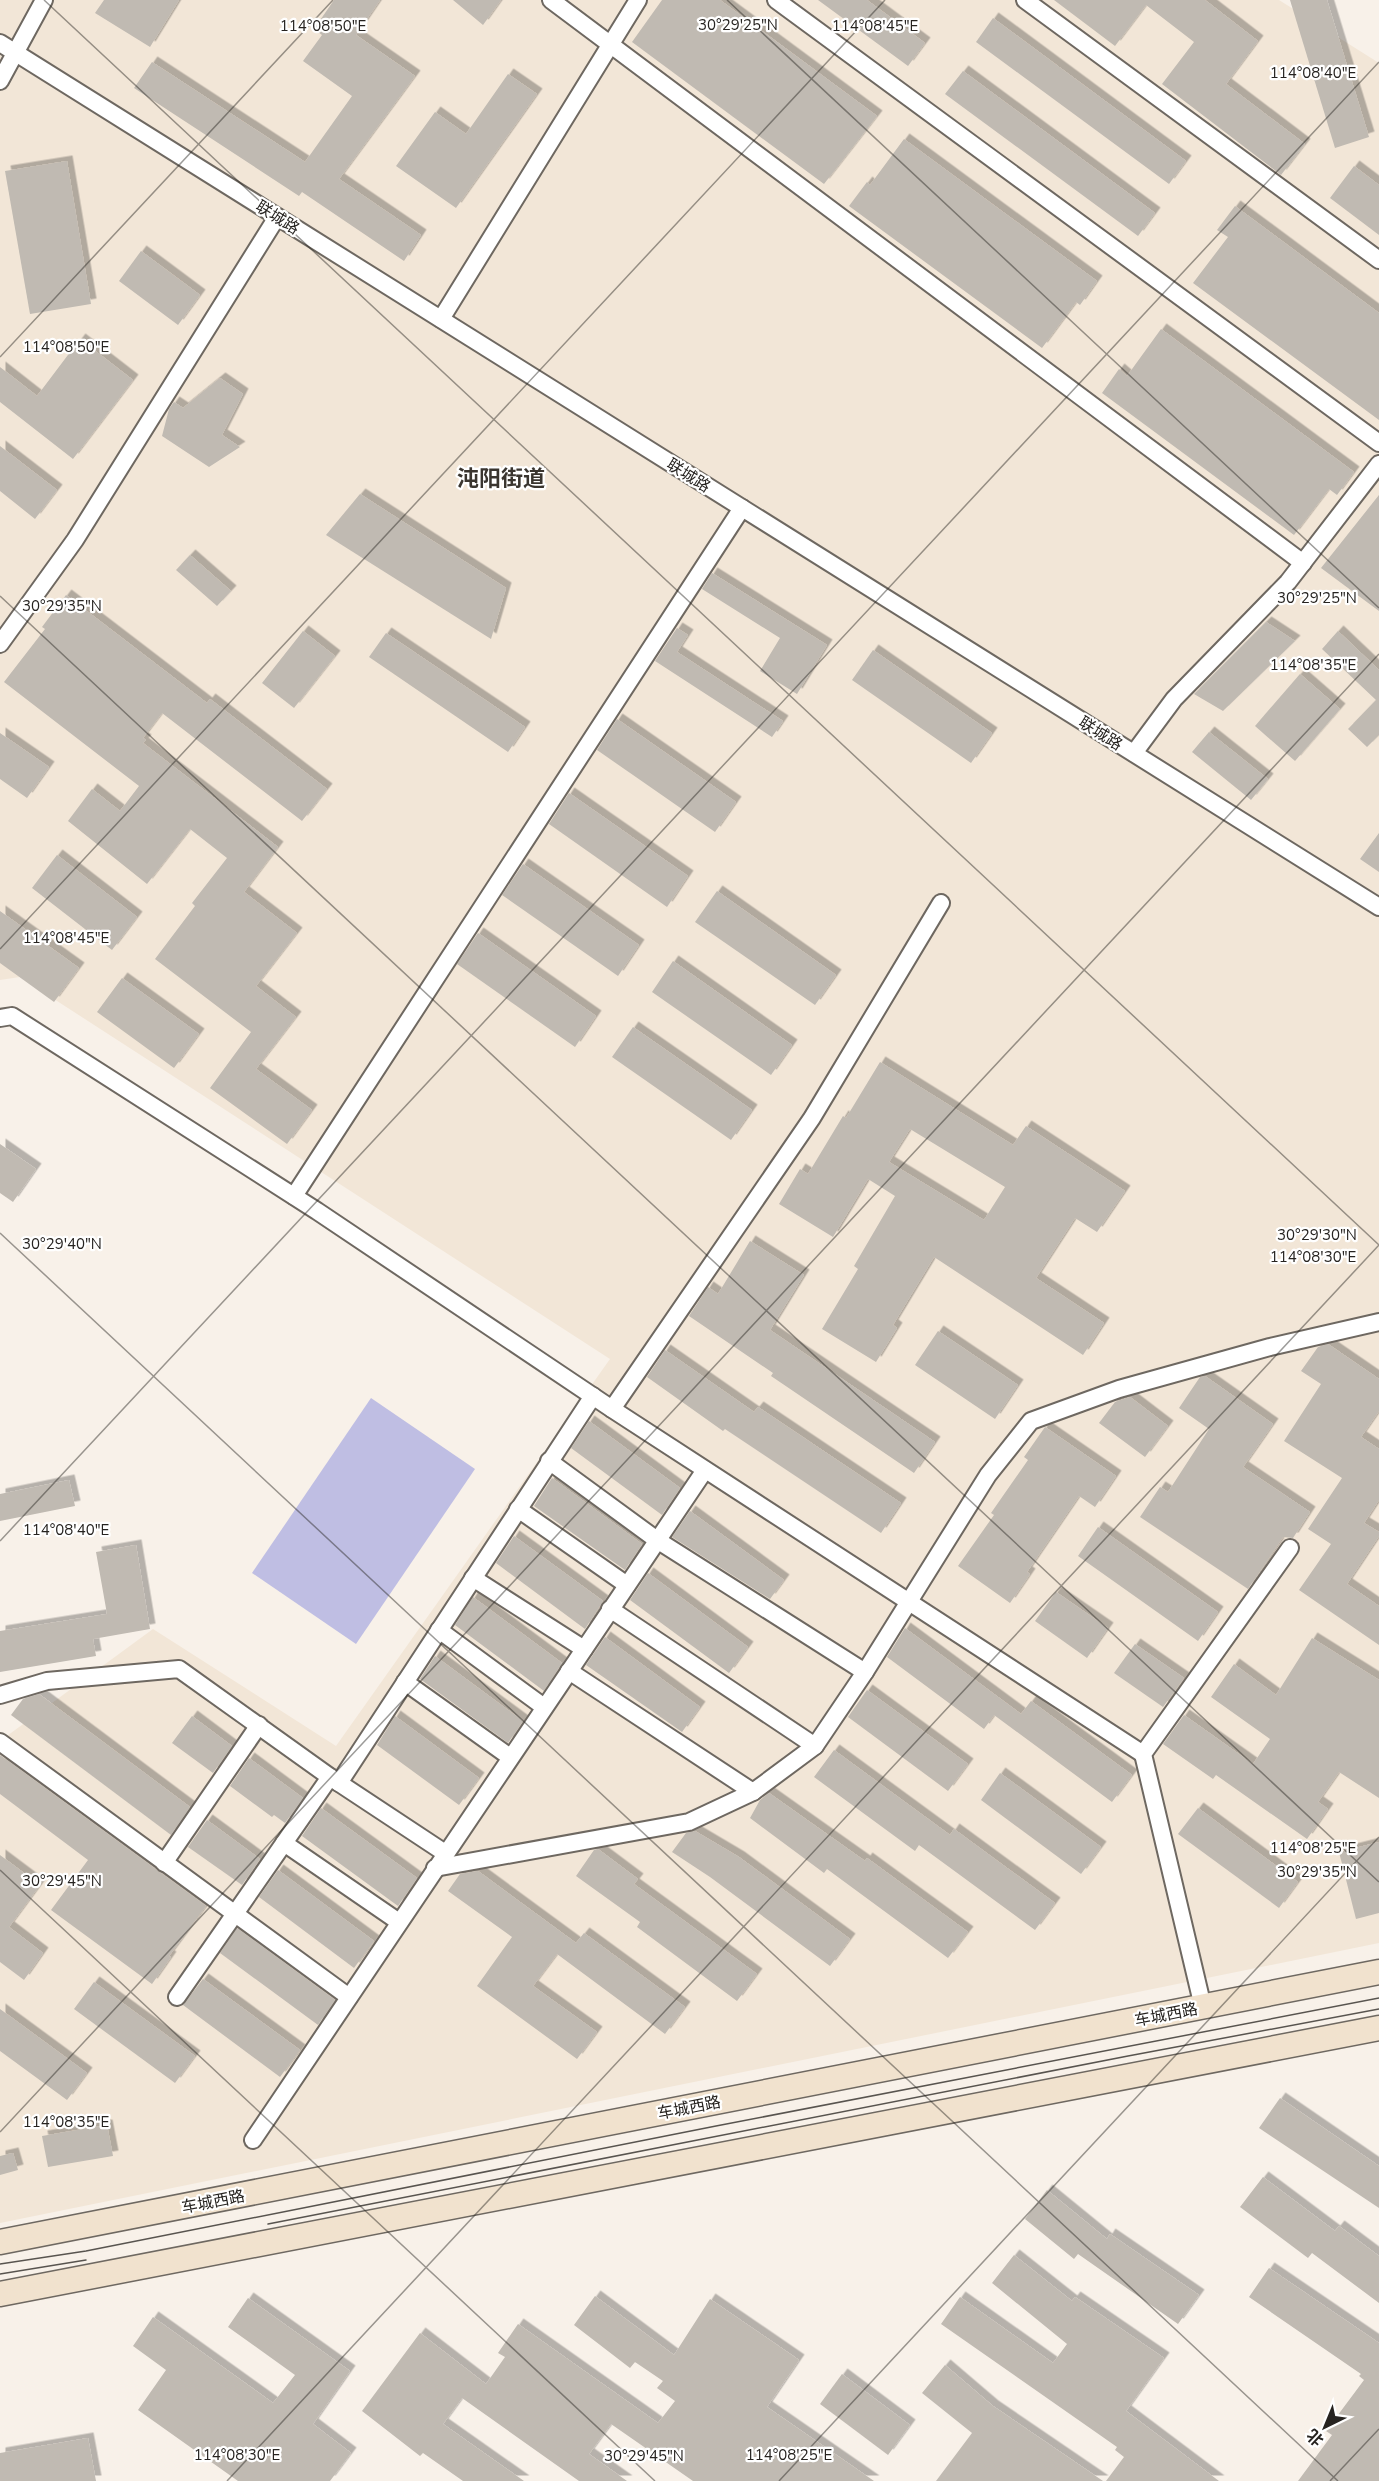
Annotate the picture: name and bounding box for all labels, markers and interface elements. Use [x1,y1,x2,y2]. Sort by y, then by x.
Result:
text: 30°29'25"N [698,15,778,35]
text: 114°08'50"E [280,16,366,36]
text: 114°08'45"E [832,16,918,36]
text: 114°08'40"E [1270,63,1356,83]
street label: 联城路 [251,196,304,240]
text: 114°08'50"E [23,337,109,357]
street label: 联城路 [662,454,715,498]
district label: 沌阳街道 [457,464,545,494]
text: 30°29'25"N [1277,588,1357,608]
text: 30°29'35"N [22,596,102,616]
text: 114°08'35"E [1270,655,1356,675]
street label: 联城路 [1074,712,1127,756]
text: 114°08'45"E [23,928,109,948]
text: 30°29'30"N [1277,1225,1357,1245]
text: 30°29'40"N [22,1234,102,1254]
text: 114°08'30"E [1270,1247,1356,1267]
text: 114°08'40"E [23,1520,109,1540]
text: 114°08'25"E [1270,1838,1356,1858]
text: 30°29'35"N [1277,1862,1357,1882]
text: 30°29'45"N [22,1871,102,1891]
street label: 车城西路 [1133,1998,1200,2032]
street label: 车城西路 [656,2091,723,2125]
text: 114°08'35"E [23,2112,109,2132]
street label: 车城西路 [180,2185,247,2219]
north arrow [1295,2397,1355,2457]
text: 北 [1302,2424,1329,2451]
text: 114°08'30"E [194,2445,280,2465]
text: 114°08'25"E [746,2445,832,2465]
text: 30°29'45"N [604,2446,684,2466]

